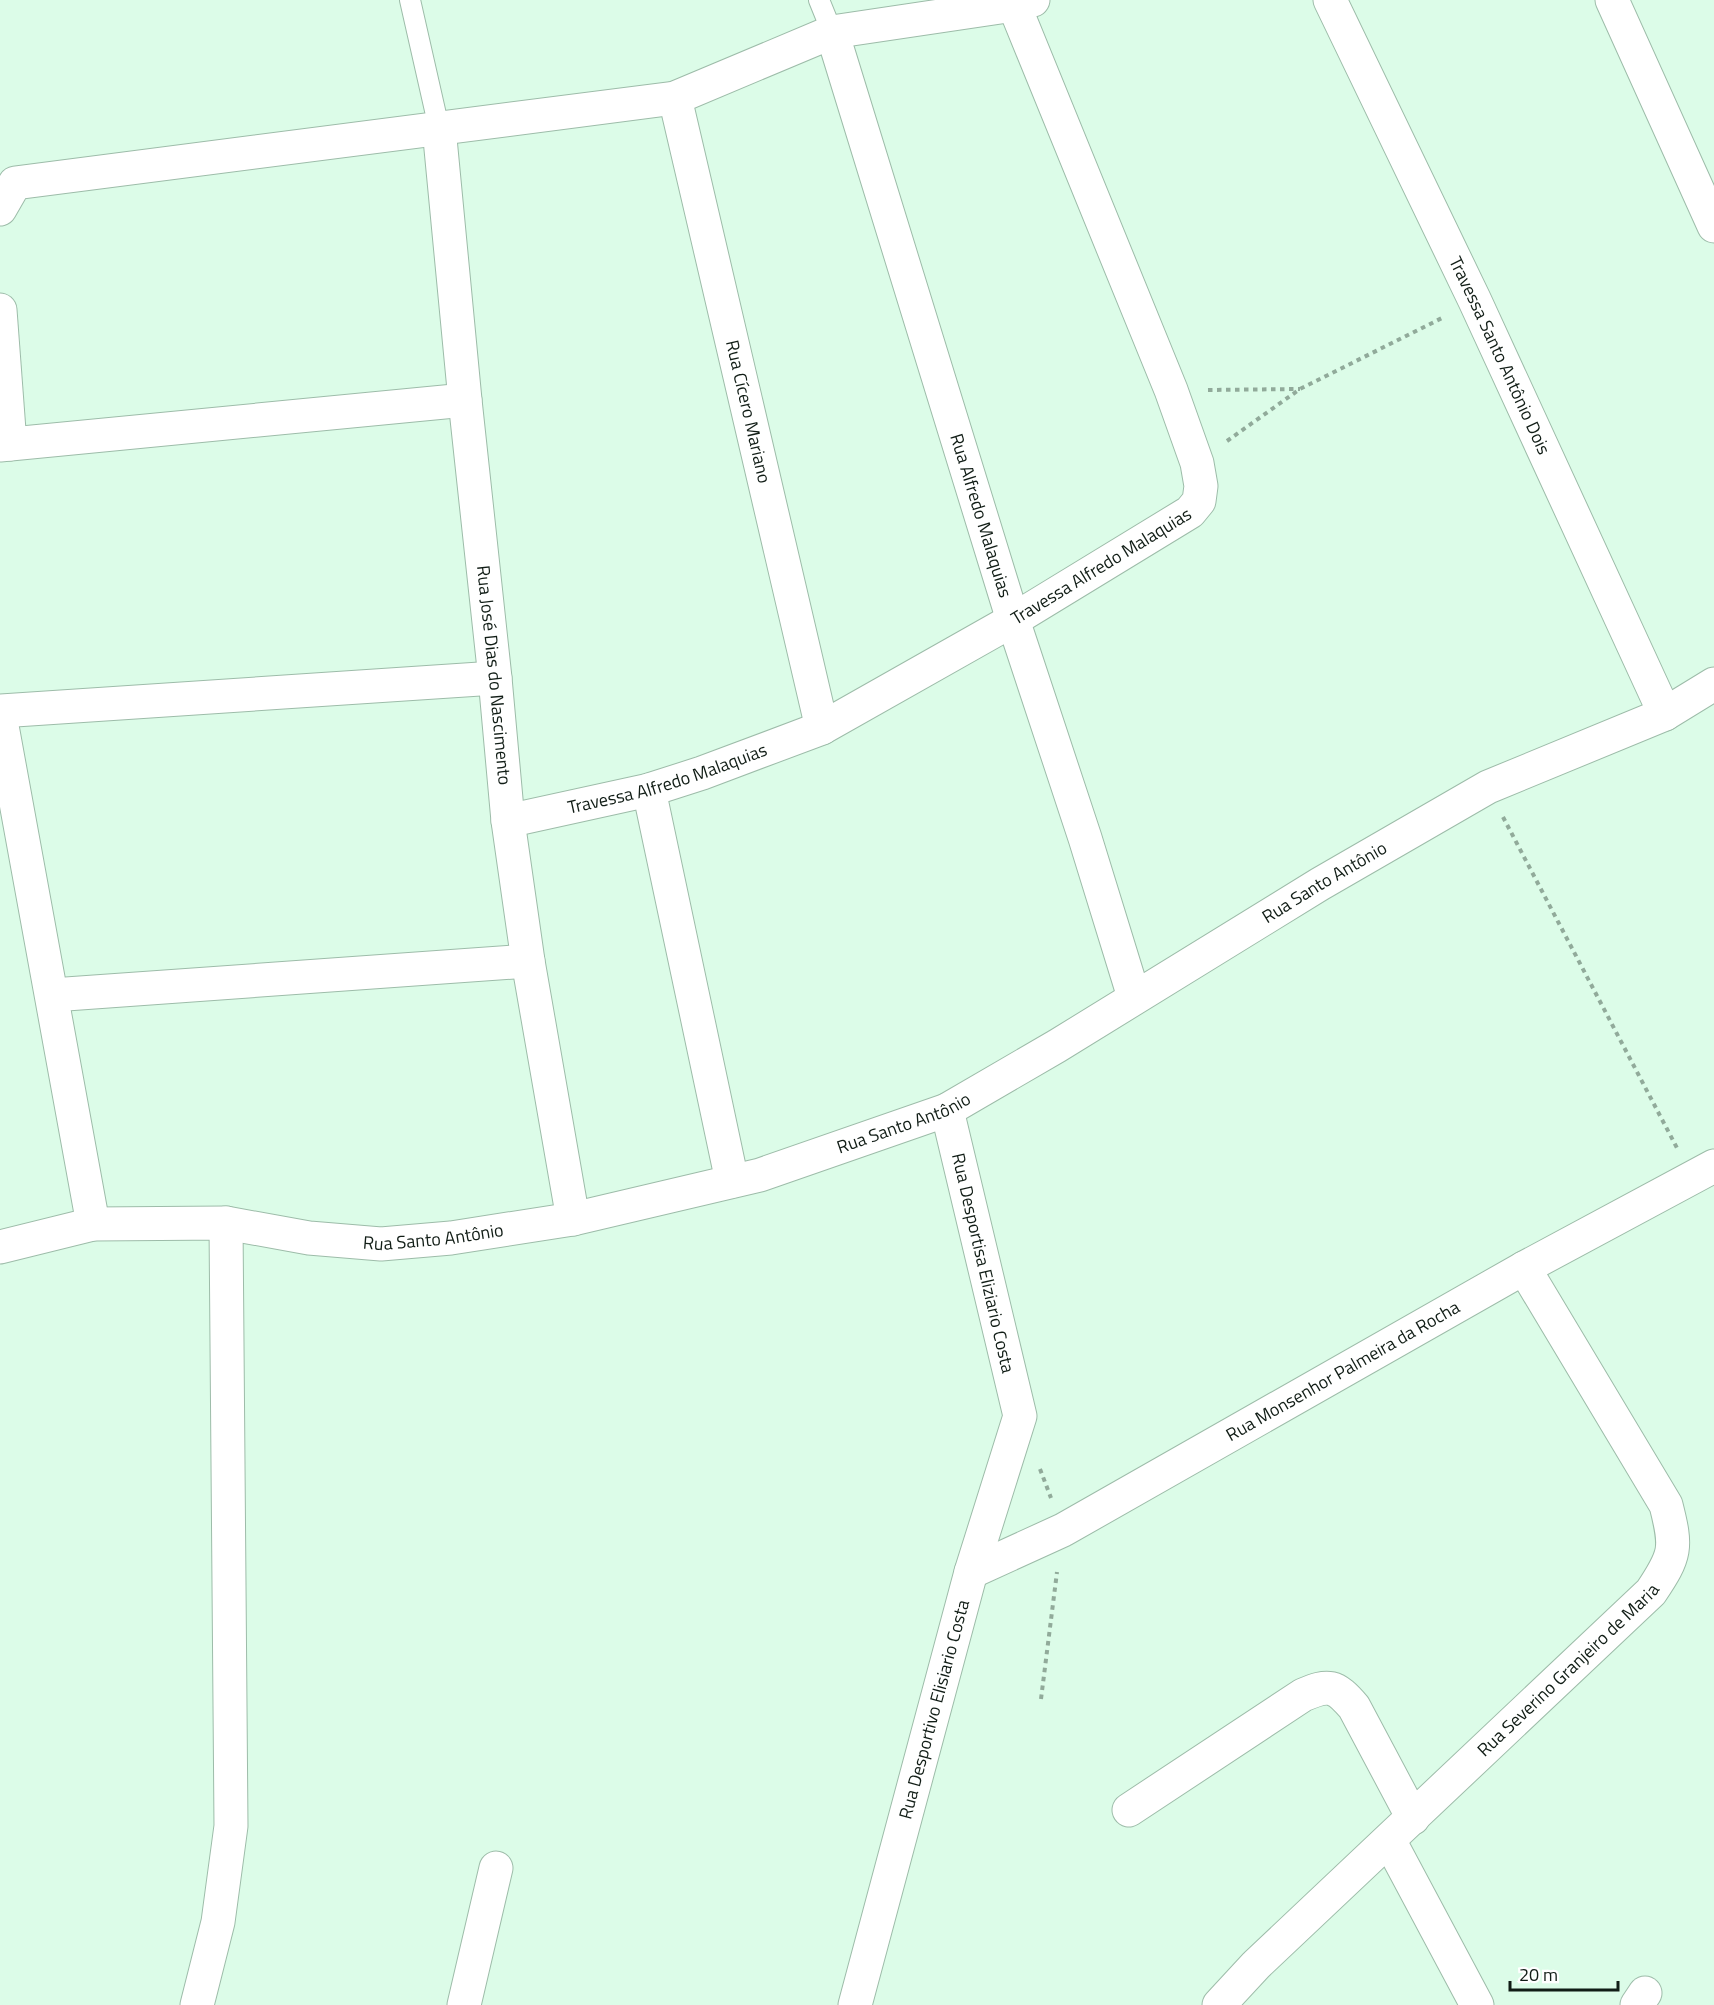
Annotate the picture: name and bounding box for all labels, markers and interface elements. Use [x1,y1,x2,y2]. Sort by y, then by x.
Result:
street label: Travessa Santo Antônio Dois [1443,252,1558,459]
street label: Rua Cícero Mariano [719,337,778,486]
street label: Rua Alfredo Malaquias [943,430,1019,601]
street label: Travessa Alfredo Malaquias [1006,500,1196,631]
street label: Rua José Dias do Nascimento [470,564,519,786]
street label: Travessa Alfredo Malaquias [565,736,771,821]
street label: Rua Santo Antônio [1257,834,1392,930]
street label: Rua Santo Antônio [833,1085,975,1160]
street label: Rua Desportisa Eliziario Costa [945,1150,1022,1376]
street label: Rua Santo Antônio [362,1216,505,1257]
street label: Rua Monsenhor Palmeira da Rocha [1221,1293,1464,1448]
street label: Rua Severino Granjeiro de Maria [1471,1578,1666,1763]
street label: Rua Desportivo Elisiario Costa [891,1597,976,1822]
scale bar [1510,1954,1618,1992]
text: 20 m [1519,1961,1558,1988]

